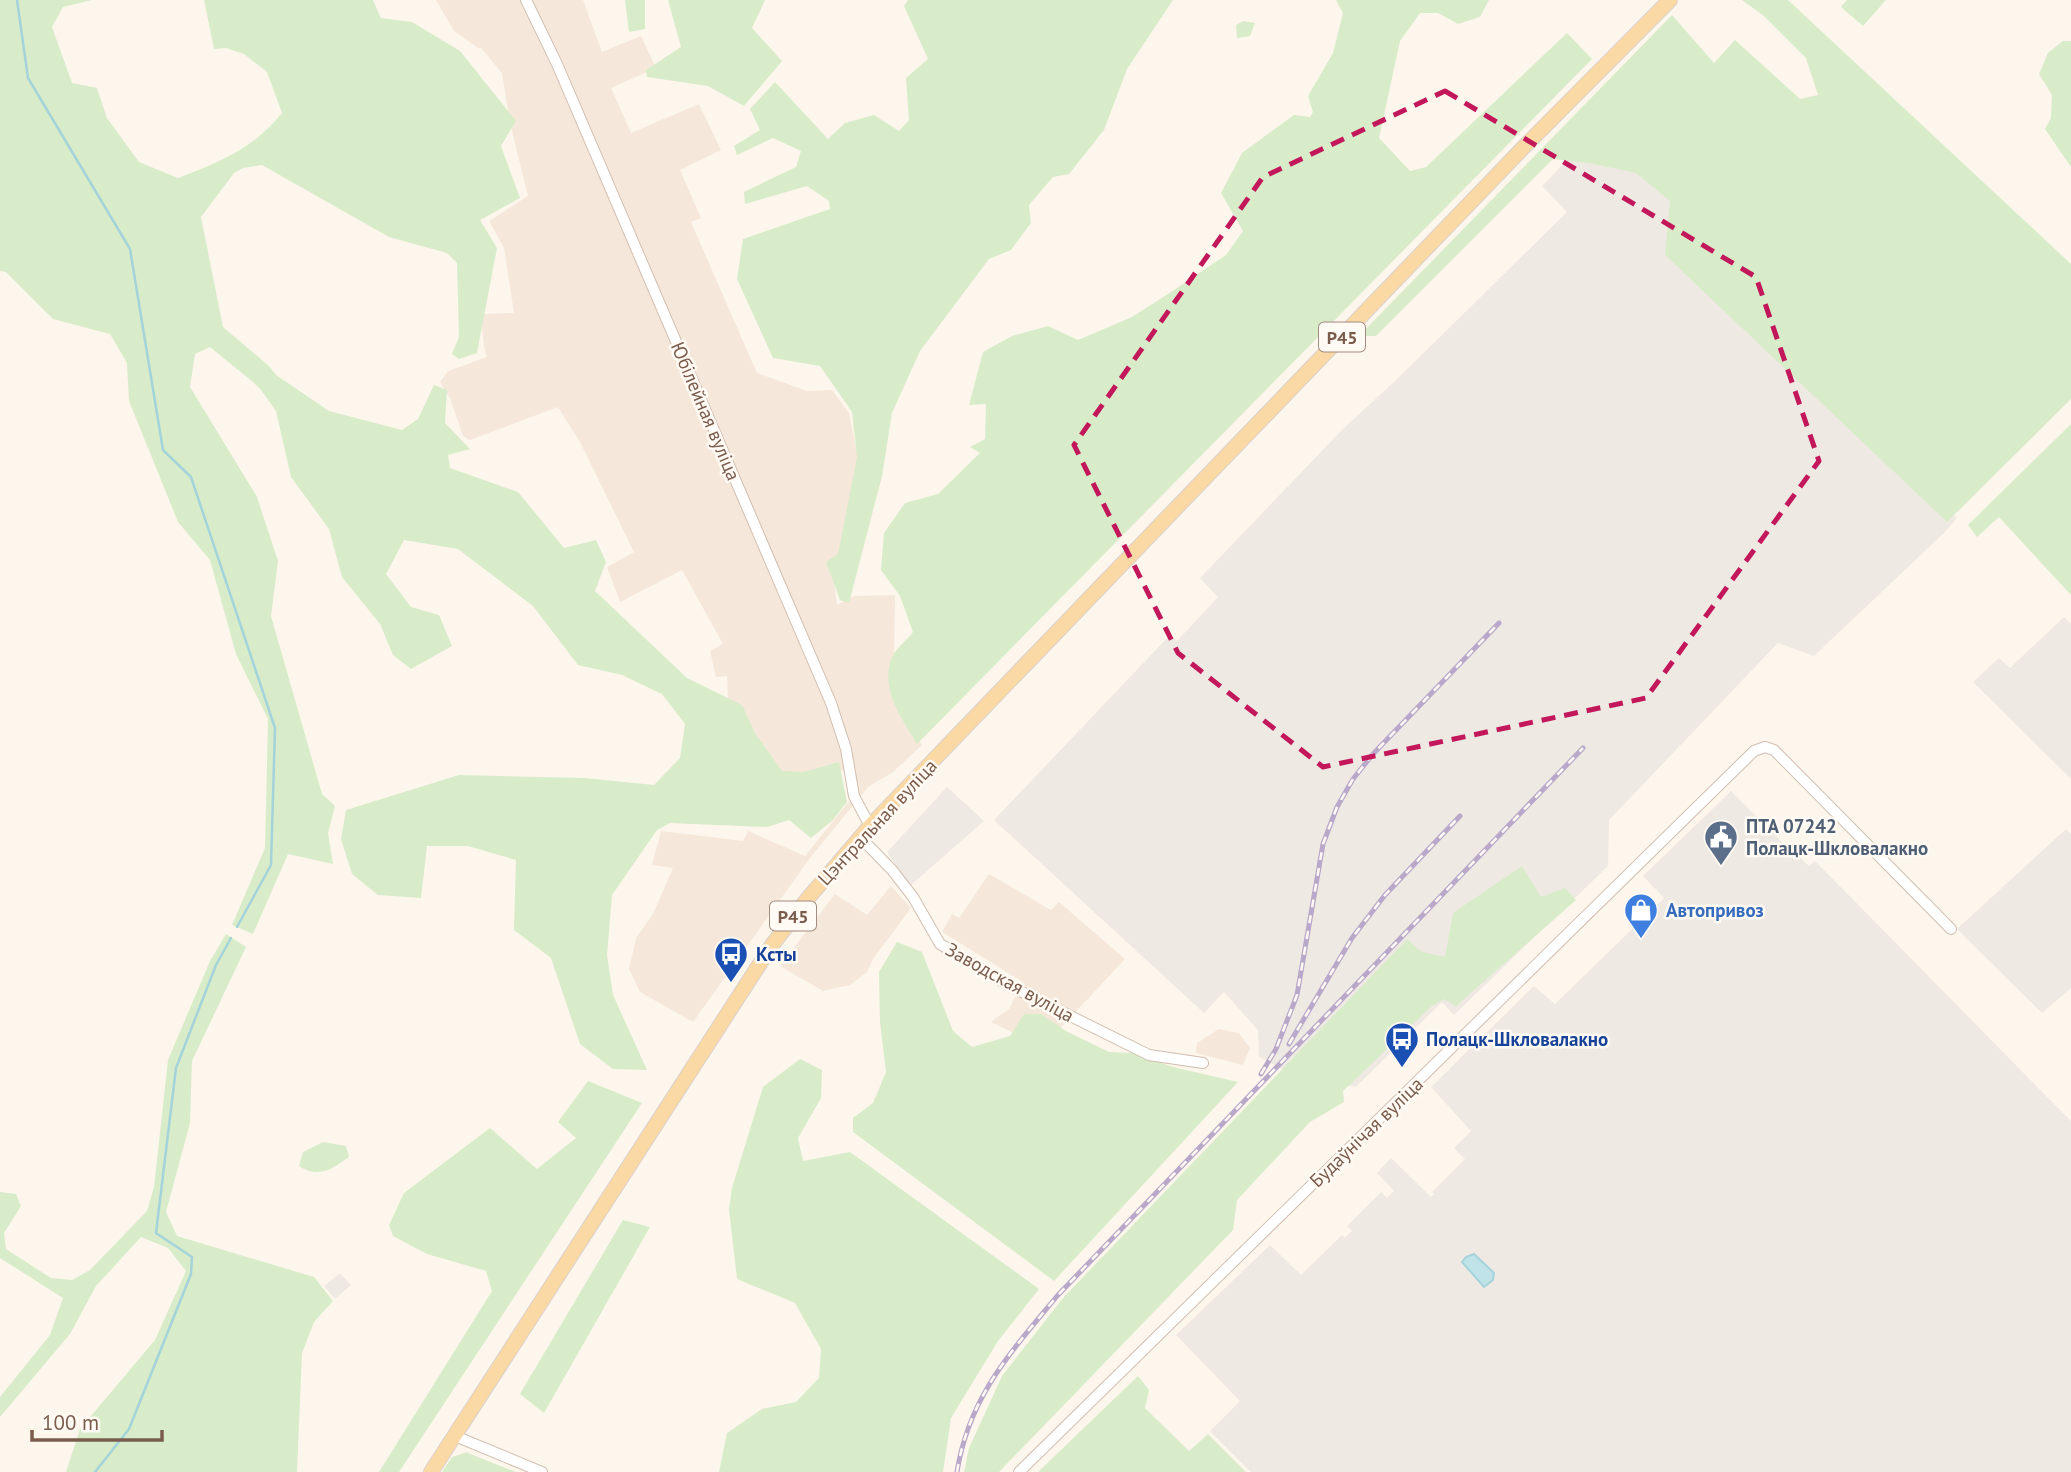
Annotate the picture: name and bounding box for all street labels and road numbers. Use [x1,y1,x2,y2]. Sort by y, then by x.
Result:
road number: Р45 [1319,323,1365,352]
street label: Юбілейная вуліца [666,338,746,484]
street label: Цэнтральная вуліца [812,754,942,890]
road number: Р45 [770,902,816,931]
street label: Заводская вуліца [942,937,1078,1027]
street label: Будаўнічая вуліца [1304,1072,1428,1192]

